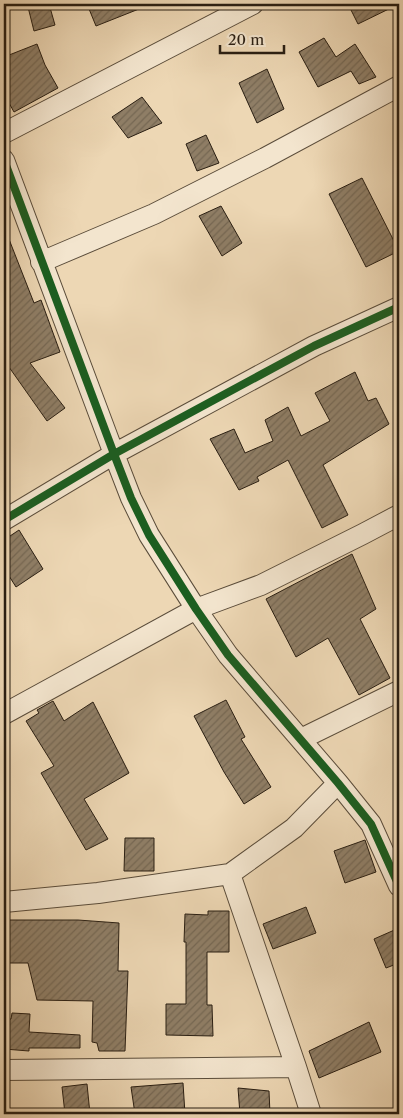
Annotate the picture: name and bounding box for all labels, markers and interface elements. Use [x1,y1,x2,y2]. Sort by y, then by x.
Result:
scale bar [220,22,284,54]
text: 20 m [228,30,264,49]

